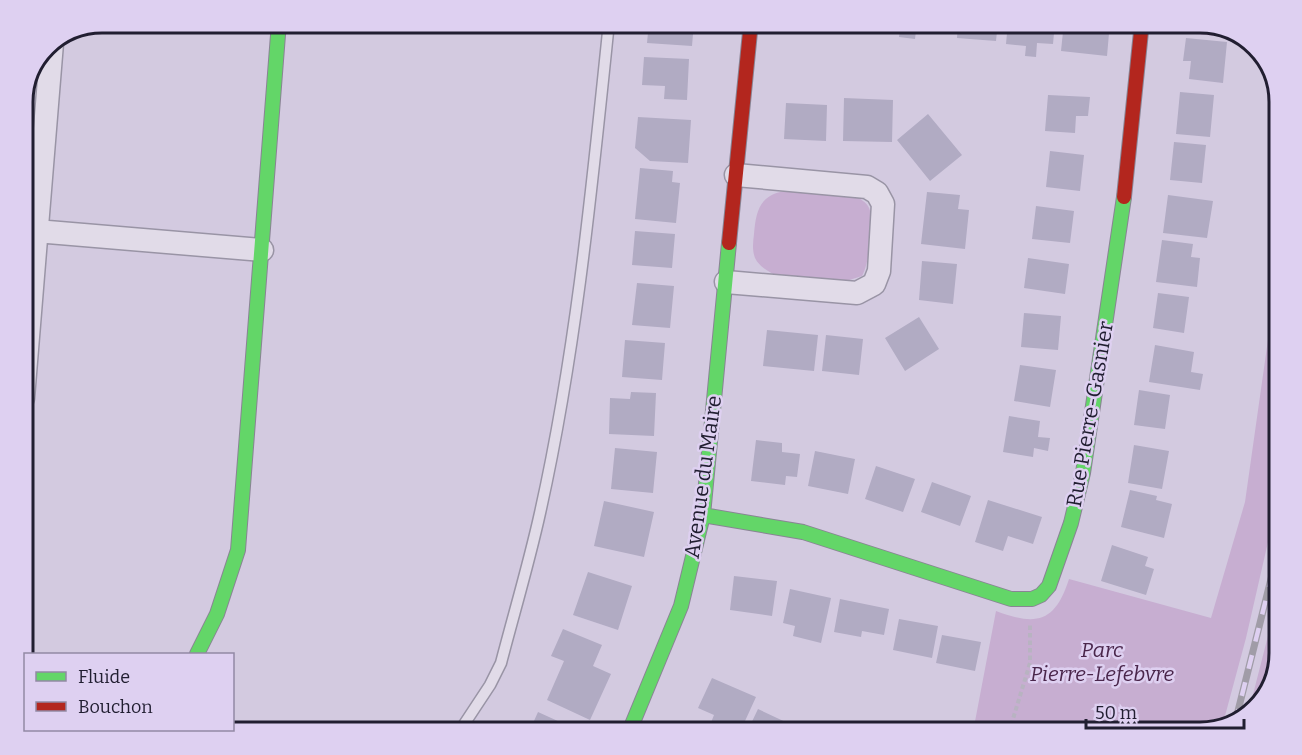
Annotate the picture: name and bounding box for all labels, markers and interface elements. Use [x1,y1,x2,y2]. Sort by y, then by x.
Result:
street label: Rue Pierre-Gasnier [1061,319,1119,509]
street label: Avenue du Maire [679,394,727,560]
park label: Parc Pierre-Lefebvre [1030,637,1174,687]
legend [24,653,234,731]
text: Fluide [78,666,130,688]
scale bar [1086,692,1244,730]
text: Bouchon [78,696,153,718]
text: 50 m [1095,702,1137,724]

